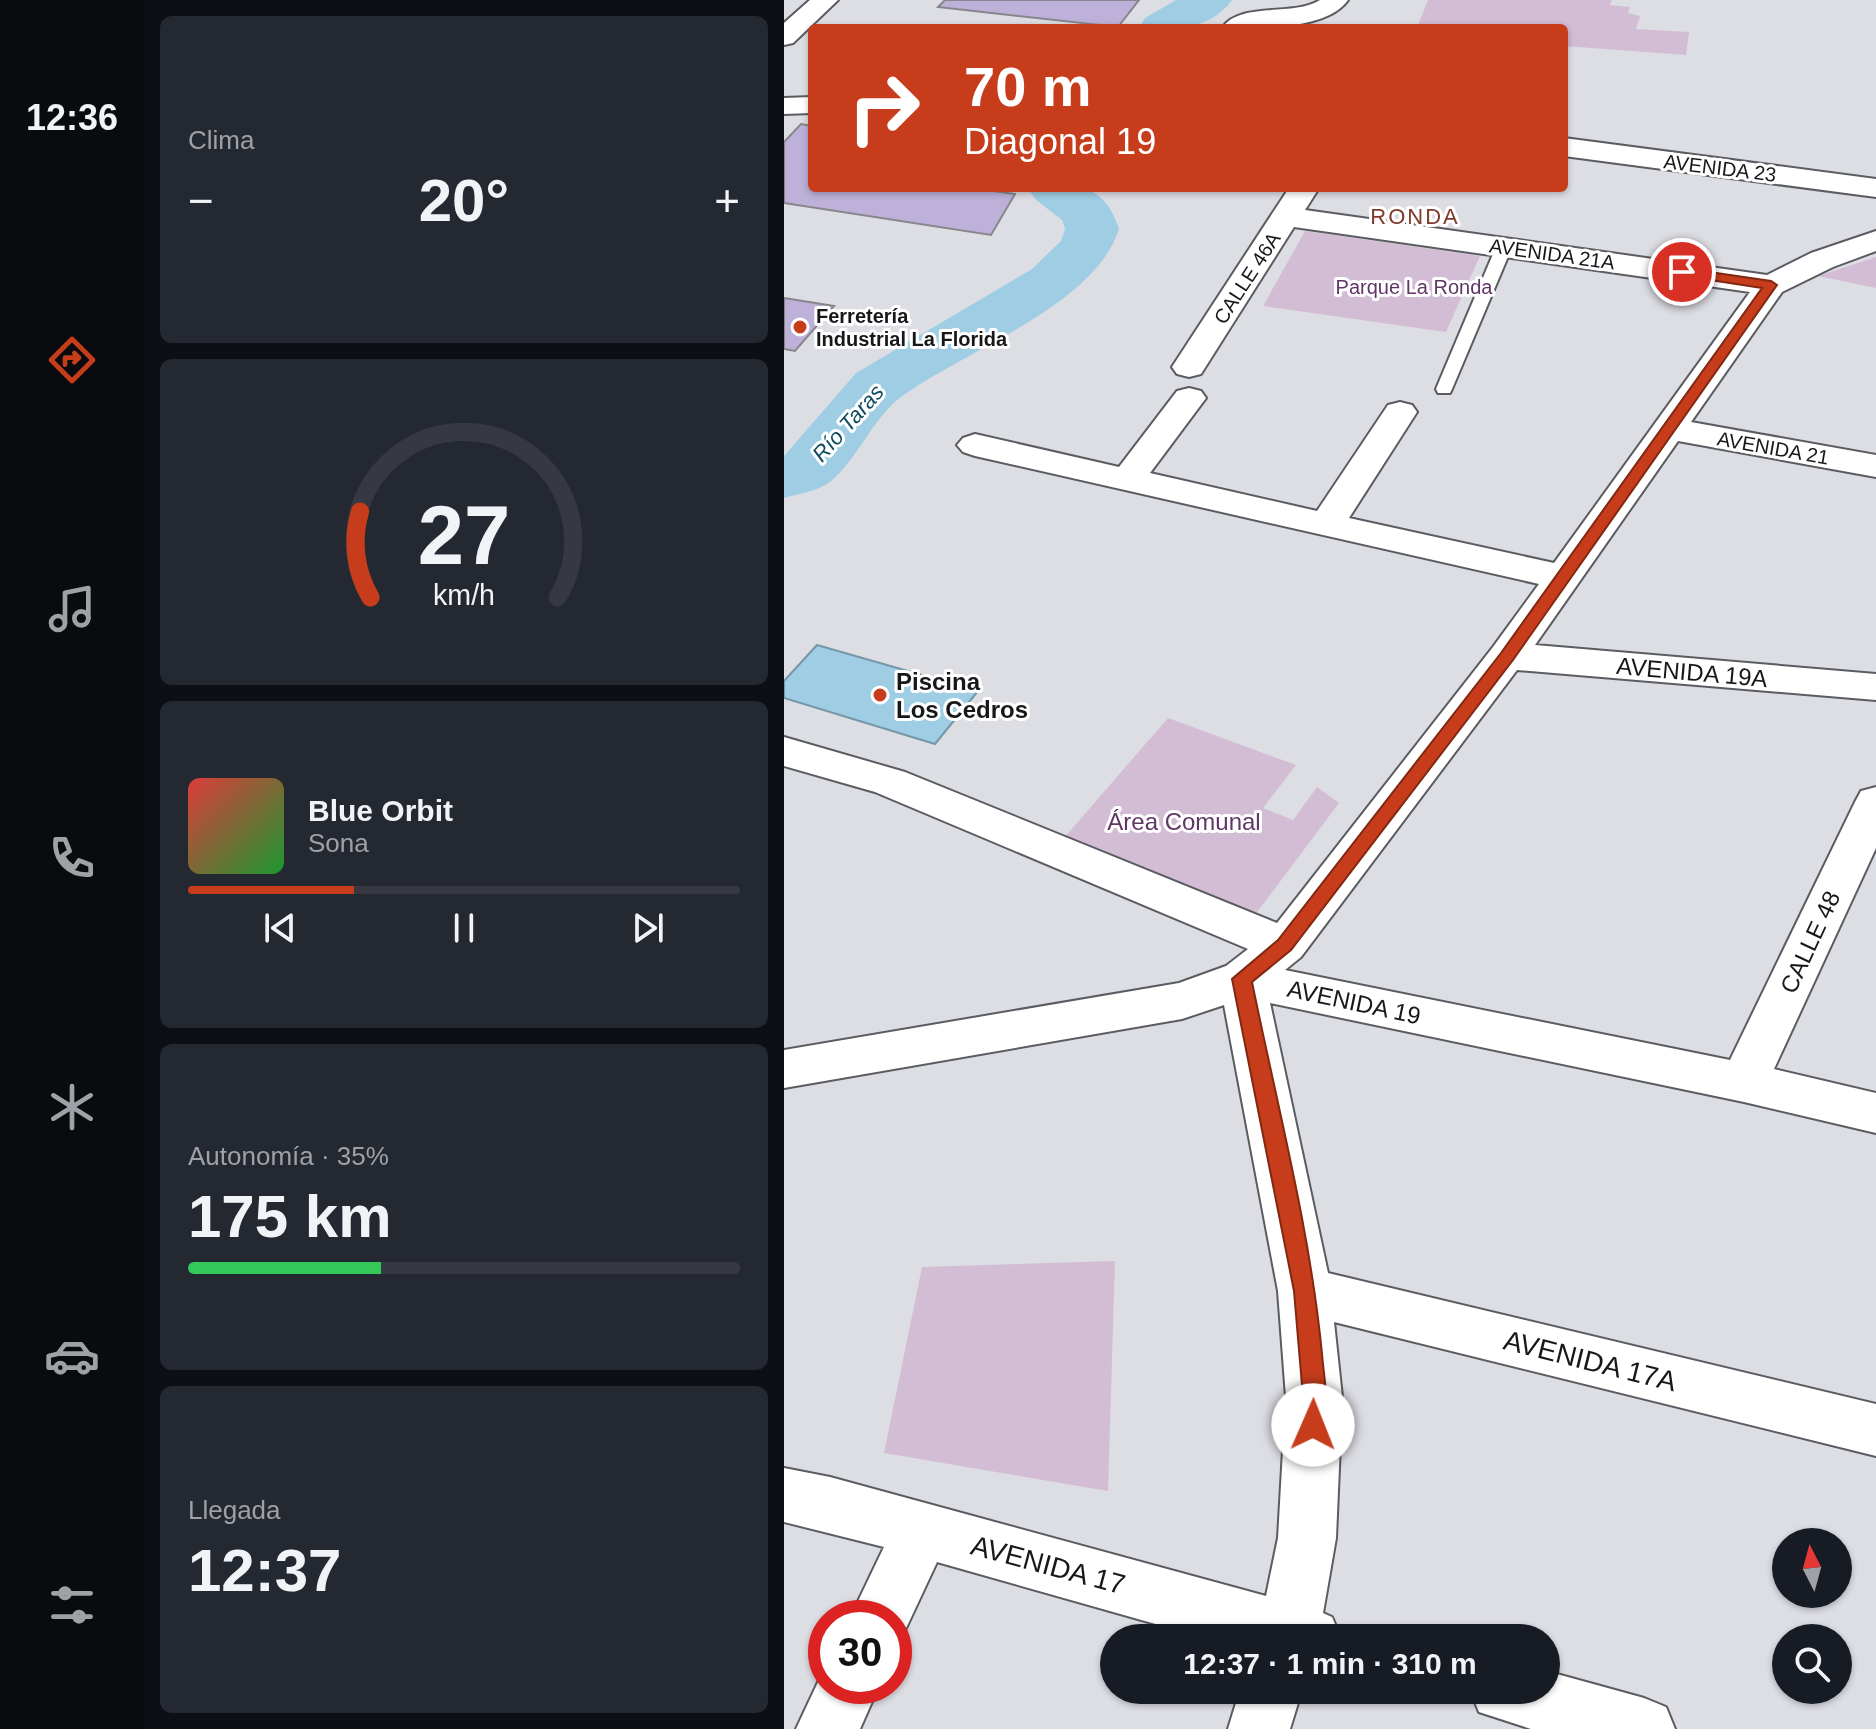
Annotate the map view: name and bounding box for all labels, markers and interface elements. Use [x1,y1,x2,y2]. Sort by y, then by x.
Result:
text: 70 m [964,55,1092,118]
icon: right [832,56,936,160]
text: 12:36 [26,97,118,138]
text: Diagonal 19 [964,121,1156,162]
text: Clima [188,125,254,155]
street label: AVENIDA 23 [1663,150,1777,186]
text: 20° [419,167,509,234]
text: − [188,176,214,225]
text: + [714,176,740,225]
district label: RONDA [1370,204,1460,229]
street label: CALLE 46A [1209,228,1285,328]
street label: AVENIDA 21A [1488,234,1617,274]
pin [1648,238,1716,306]
icon: arrive [1660,250,1704,294]
park label: Parque La Ronda [1336,276,1493,298]
place label: Ferretería Industrial La Florida [816,305,1008,350]
marker: Ferretería Industrial La Florida [791,318,809,336]
icon: directions [44,332,100,388]
water label: Río Taras [807,379,889,467]
street label: AVENIDA 21 [1715,427,1831,469]
text: 27 [418,488,510,581]
text: km/h [433,579,495,611]
icon: music [44,581,100,637]
street label: AVENIDA 19A [1615,652,1769,692]
place label: Piscina Los Cedros [896,668,1028,723]
marker: Piscina Los Cedros [871,686,889,704]
text: Blue Orbit [308,794,453,827]
park label: Área Comunal [1107,808,1261,835]
text: Sona [308,828,369,858]
icon: phone [44,830,100,886]
street label: CALLE 48 [1775,887,1845,997]
icon: previous [258,906,302,950]
icon: pause [442,906,486,950]
icon: next [626,906,670,950]
street label: AVENIDA 19 [1285,975,1423,1029]
icon: climate [44,1079,100,1135]
text: Autonomía · 35% [188,1141,389,1171]
text: 175 km [188,1183,392,1250]
street label: AVENIDA 17A [1500,1325,1680,1398]
icon: car [44,1328,100,1384]
position arrow [1271,1383,1355,1467]
text: Llegada [188,1495,281,1525]
north arrow [1772,1528,1852,1608]
map controls [1772,1528,1852,1704]
street label: AVENIDA 17 [968,1530,1128,1600]
text: 12:37 [188,1537,341,1604]
icon: filters [44,1577,100,1633]
speed limit sign: 30 [808,1600,912,1704]
button: search [1772,1624,1852,1704]
text: 12:37 · 1 min · 310 m [1183,1647,1477,1680]

